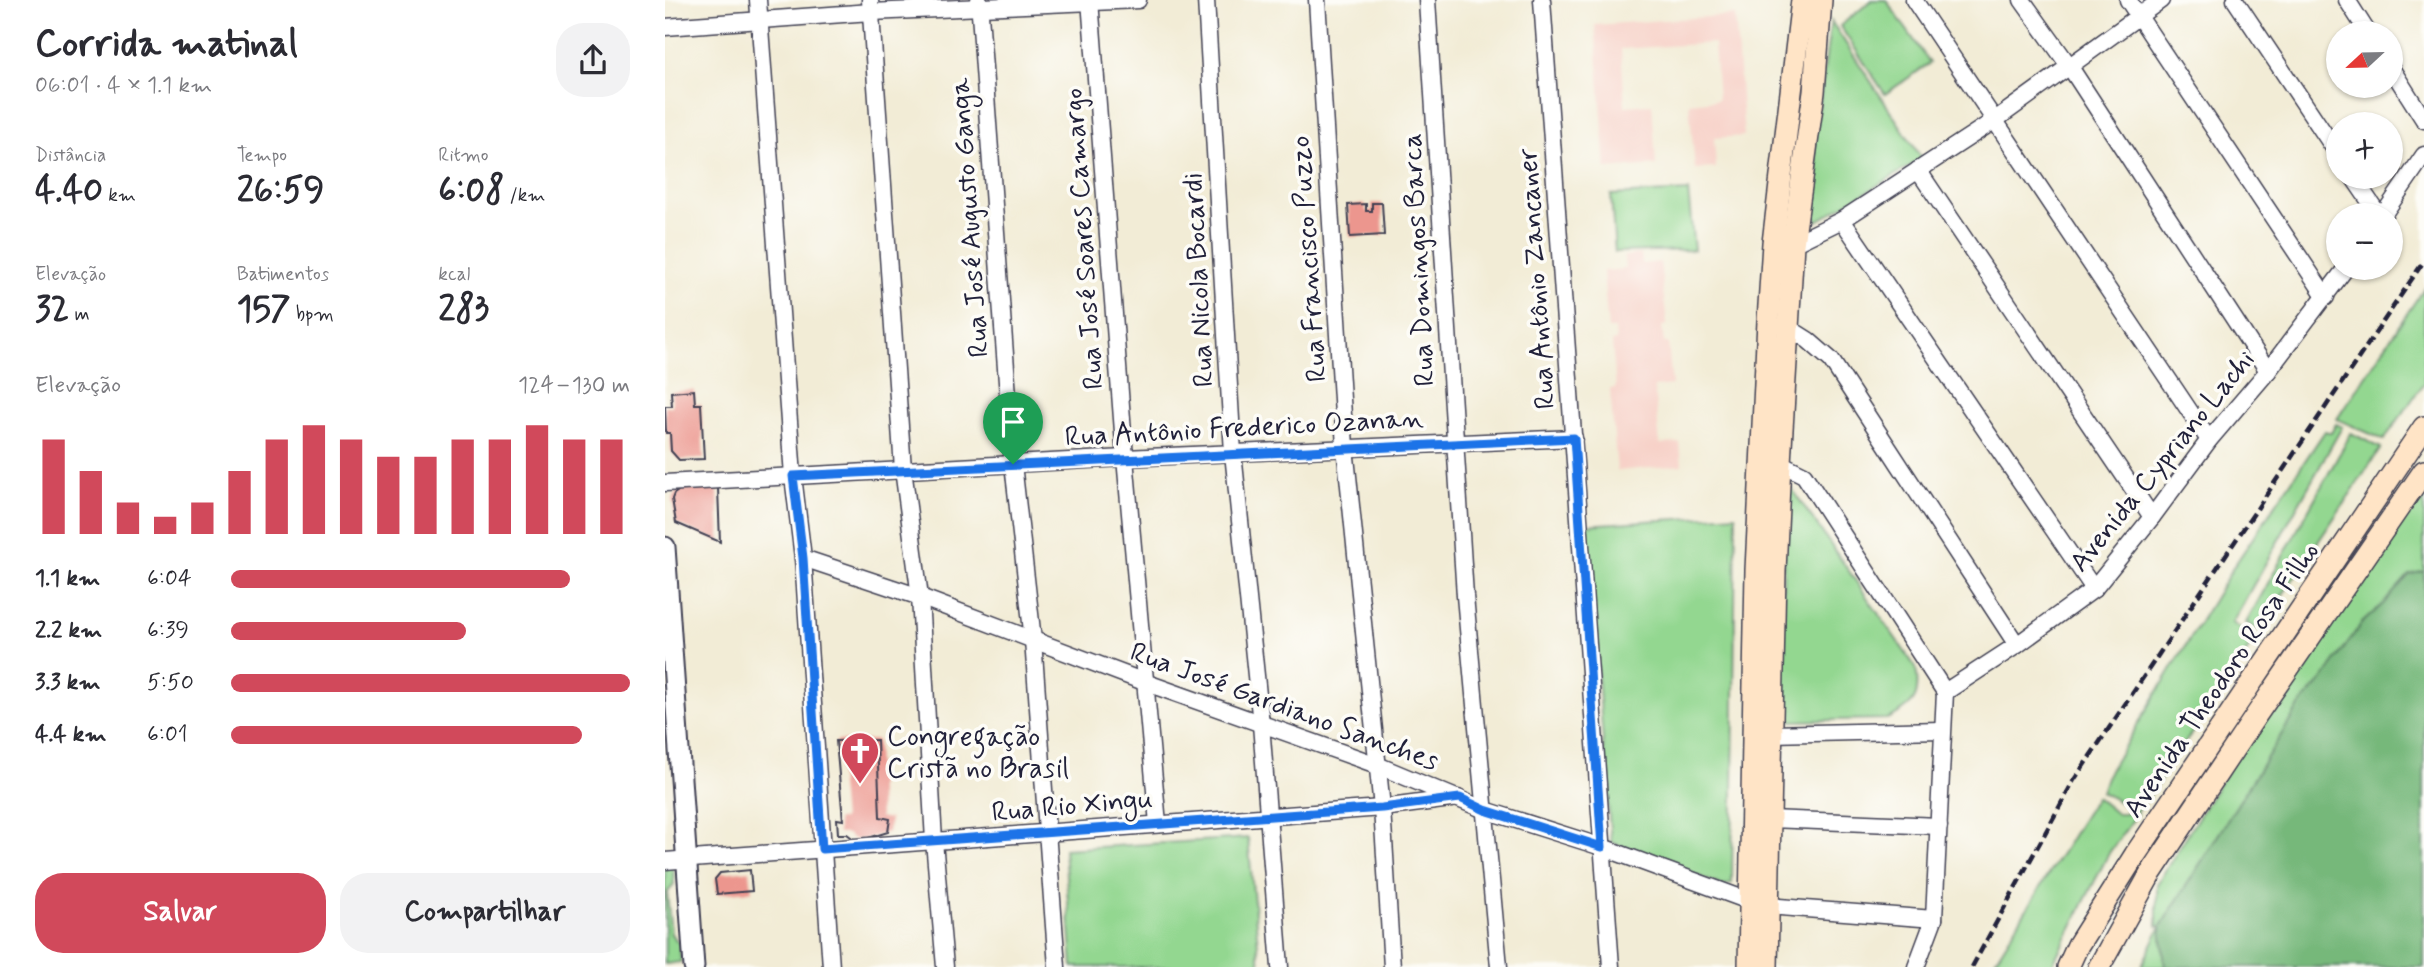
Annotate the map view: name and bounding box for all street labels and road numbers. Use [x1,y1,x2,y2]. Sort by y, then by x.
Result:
street label: Rua José Augusto Ganga [942,76,1001,359]
street label: Rua José Soares Camargo [1056,87,1113,391]
street label: Rua Domingos Barca [1394,132,1445,387]
street label: Rua Francisco Puzzo [1282,134,1337,383]
street label: Rua Antônio Zancaner [1510,147,1565,411]
street label: Rua Nicola Bocardi [1175,172,1224,388]
street label: Avenida Cypriano Lachi [2062,343,2264,580]
street label: Rua Antônio Frederico Ozanan [1064,401,1424,456]
street label: Avenida Theodoro Rosa Filho [2116,535,2328,826]
street label: Rua José Gardiano Sanches [1125,634,1444,780]
street label: Rua Rio Xingu [990,781,1154,834]

